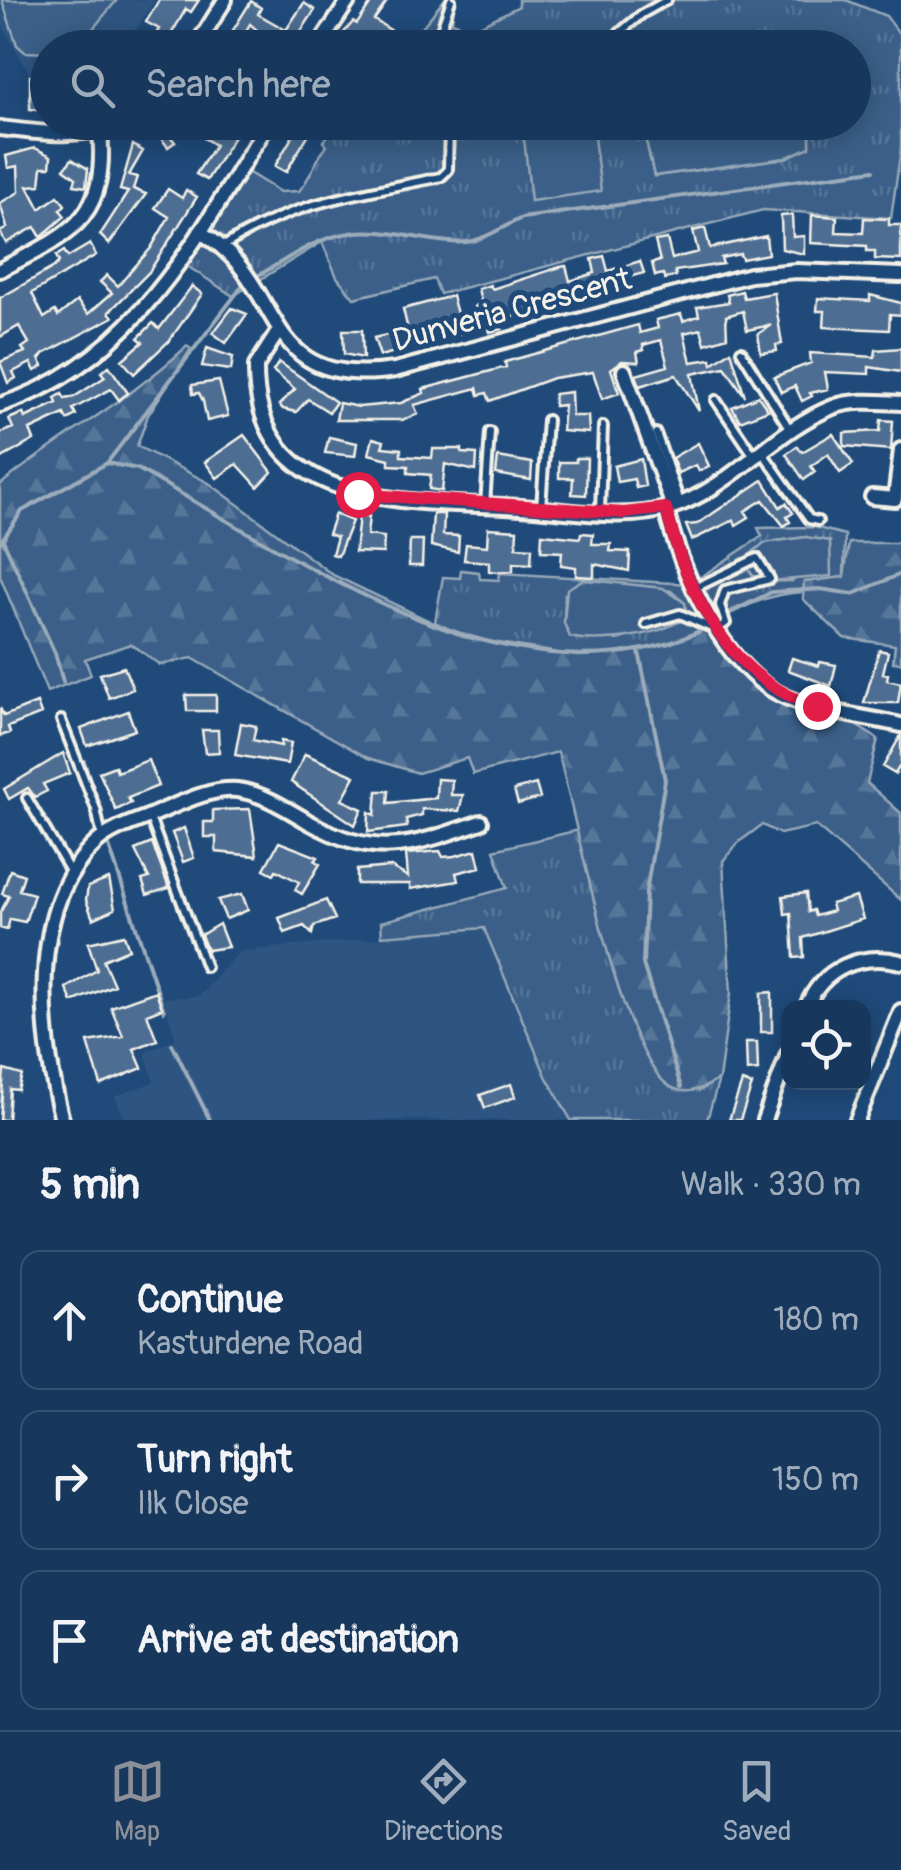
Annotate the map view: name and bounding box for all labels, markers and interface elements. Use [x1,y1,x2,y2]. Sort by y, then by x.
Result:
search box [30,30,871,140]
icon: search [65,58,120,113]
text: Search here [145,61,331,109]
street label: Dunveria Crescent [388,259,636,361]
route start [336,472,382,518]
route end [795,684,841,730]
map controls [781,1000,871,1090]
button: locate [781,1000,871,1090]
text: 5 min [40,1159,140,1211]
text: Walk · 330 m [681,1165,861,1205]
text: Continue [137,1276,283,1324]
icon: ahead [42,1293,97,1348]
text: 180 m [773,1300,859,1340]
text: Kasturdene Road [137,1324,364,1364]
text: Turn right [137,1436,292,1484]
icon: right [42,1453,97,1508]
text: 150 m [772,1460,859,1500]
text: Ilk Close [137,1484,249,1524]
icon: arrive [42,1613,97,1668]
text: Arrive at destination [137,1616,459,1664]
tab: Map [110,1754,165,1849]
tab: Directions [384,1754,503,1849]
tab: Saved [722,1754,791,1849]

